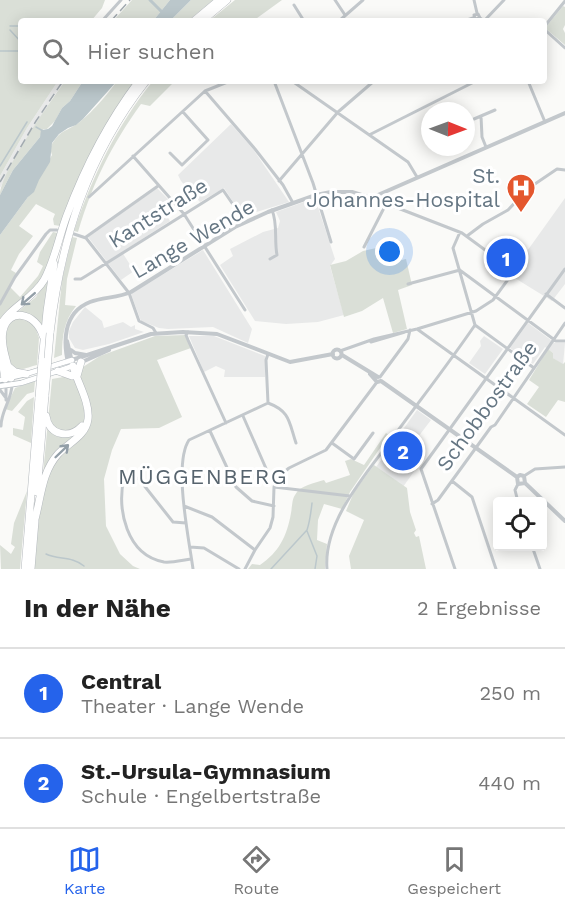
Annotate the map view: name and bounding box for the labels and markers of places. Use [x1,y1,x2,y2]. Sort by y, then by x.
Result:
place label: St. Johannes-Hospital [306,163,501,212]
hospital icon: St. Johannes-Hospital [505,172,537,214]
pin: 1 [486,236,526,280]
pin: 2 [384,428,422,474]

